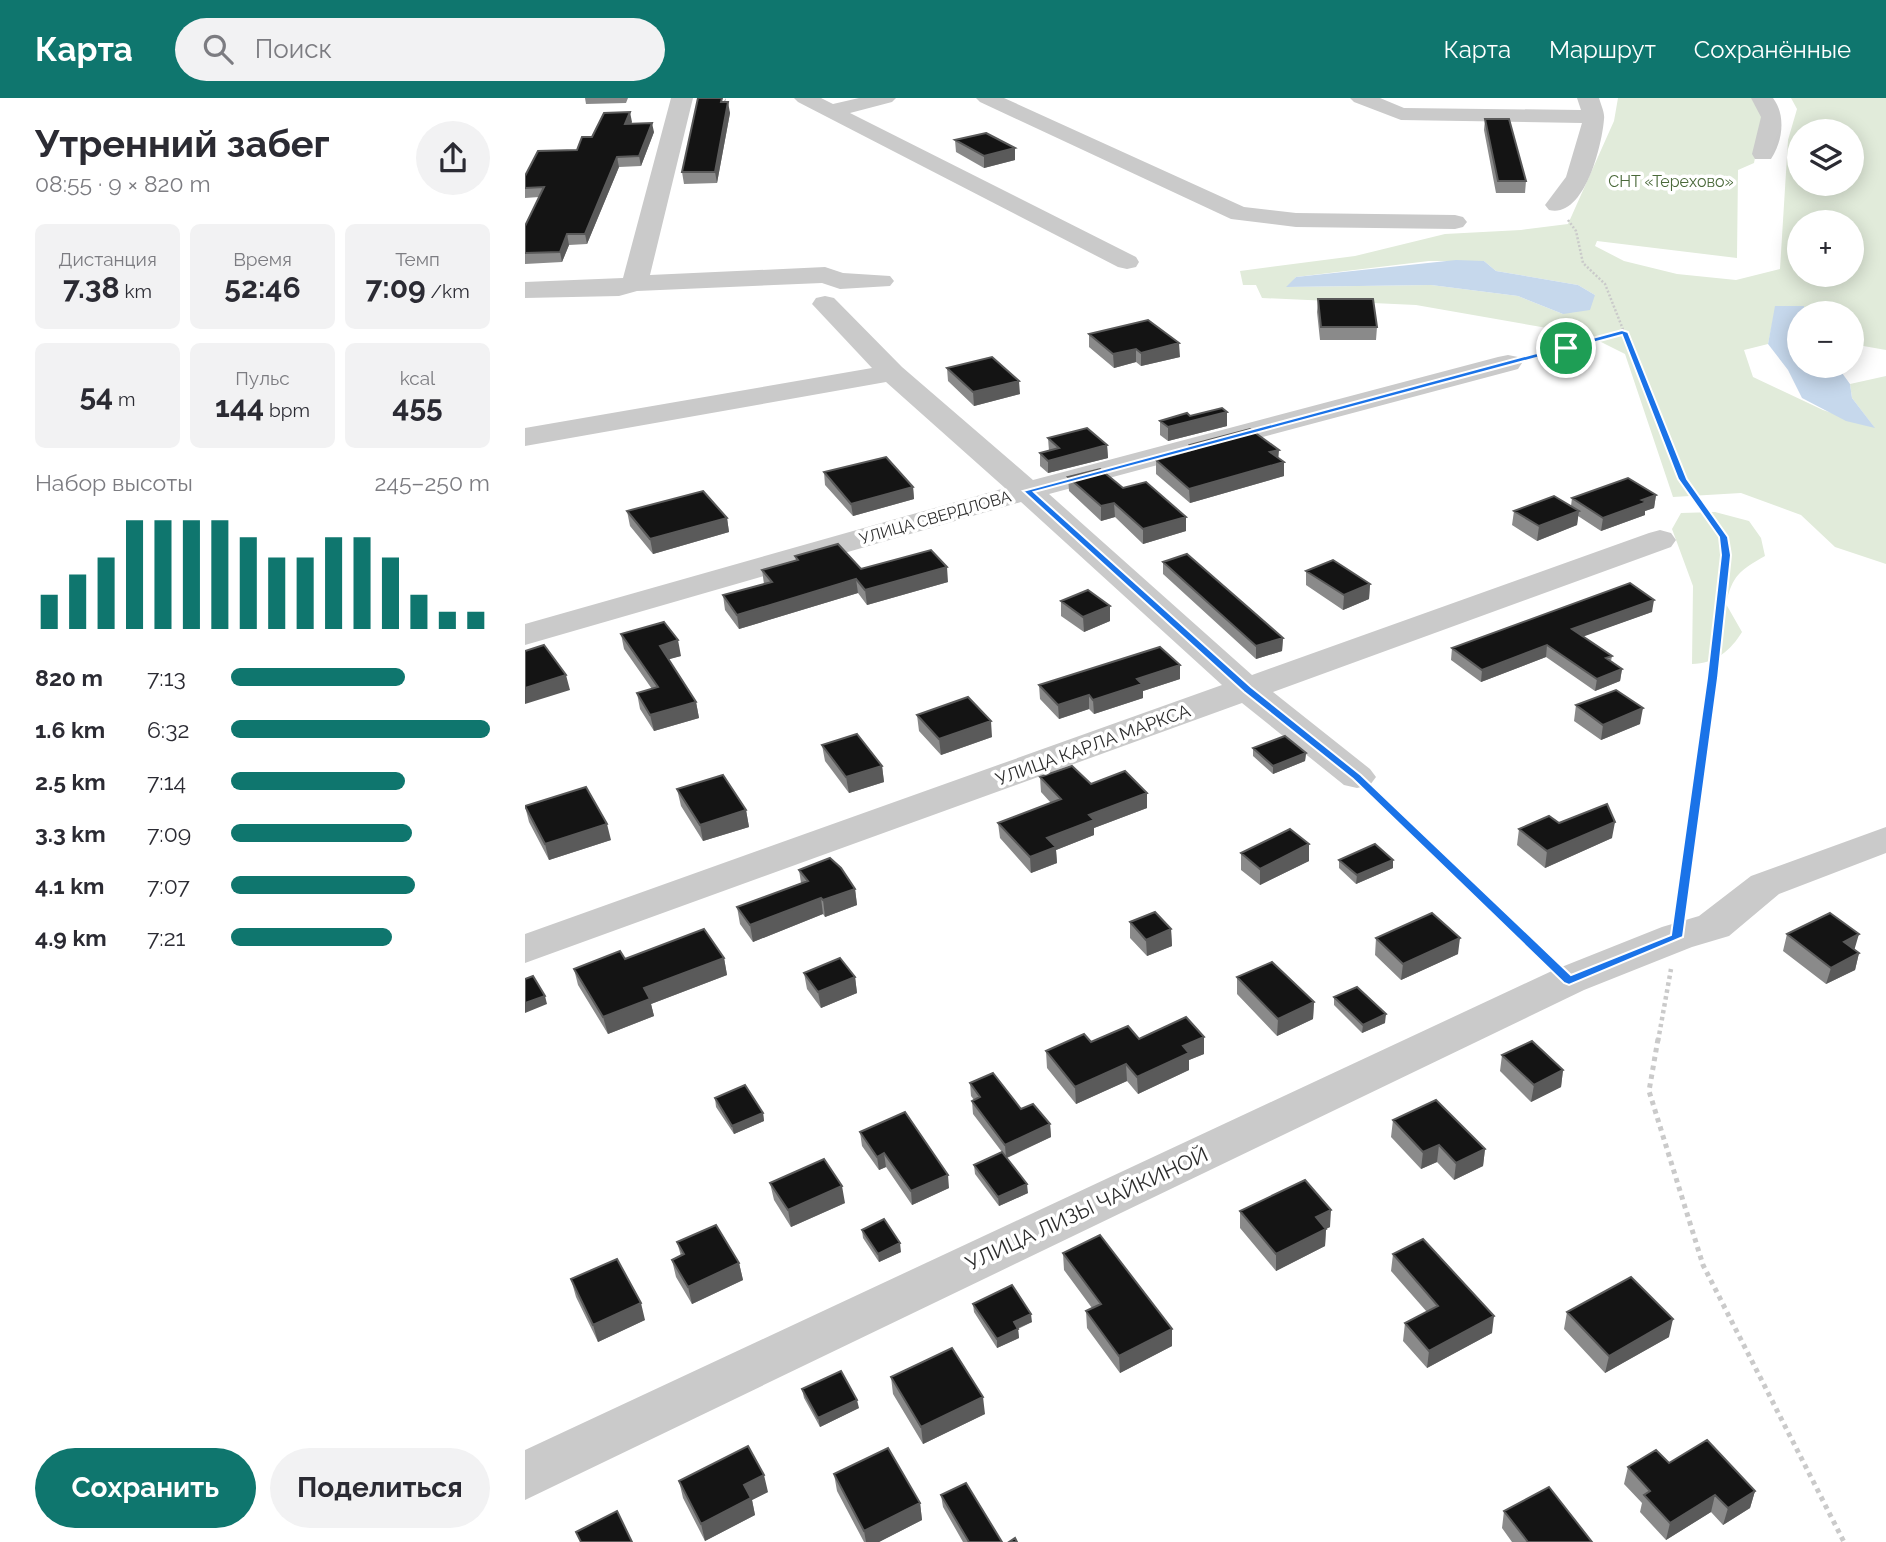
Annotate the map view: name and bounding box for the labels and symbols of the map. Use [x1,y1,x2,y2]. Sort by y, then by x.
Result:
park label: СНТ «Терехово» [1608,172,1734,191]
pin [1536,318,1596,378]
street label: УЛИЦА СВЕРДЛОВА [857,487,1013,548]
street label: УЛИЦА КАРЛА МАРКСА [993,700,1193,790]
street label: УЛИЦА ЛИЗЫ ЧАЙКИНОЙ [962,1141,1212,1276]

